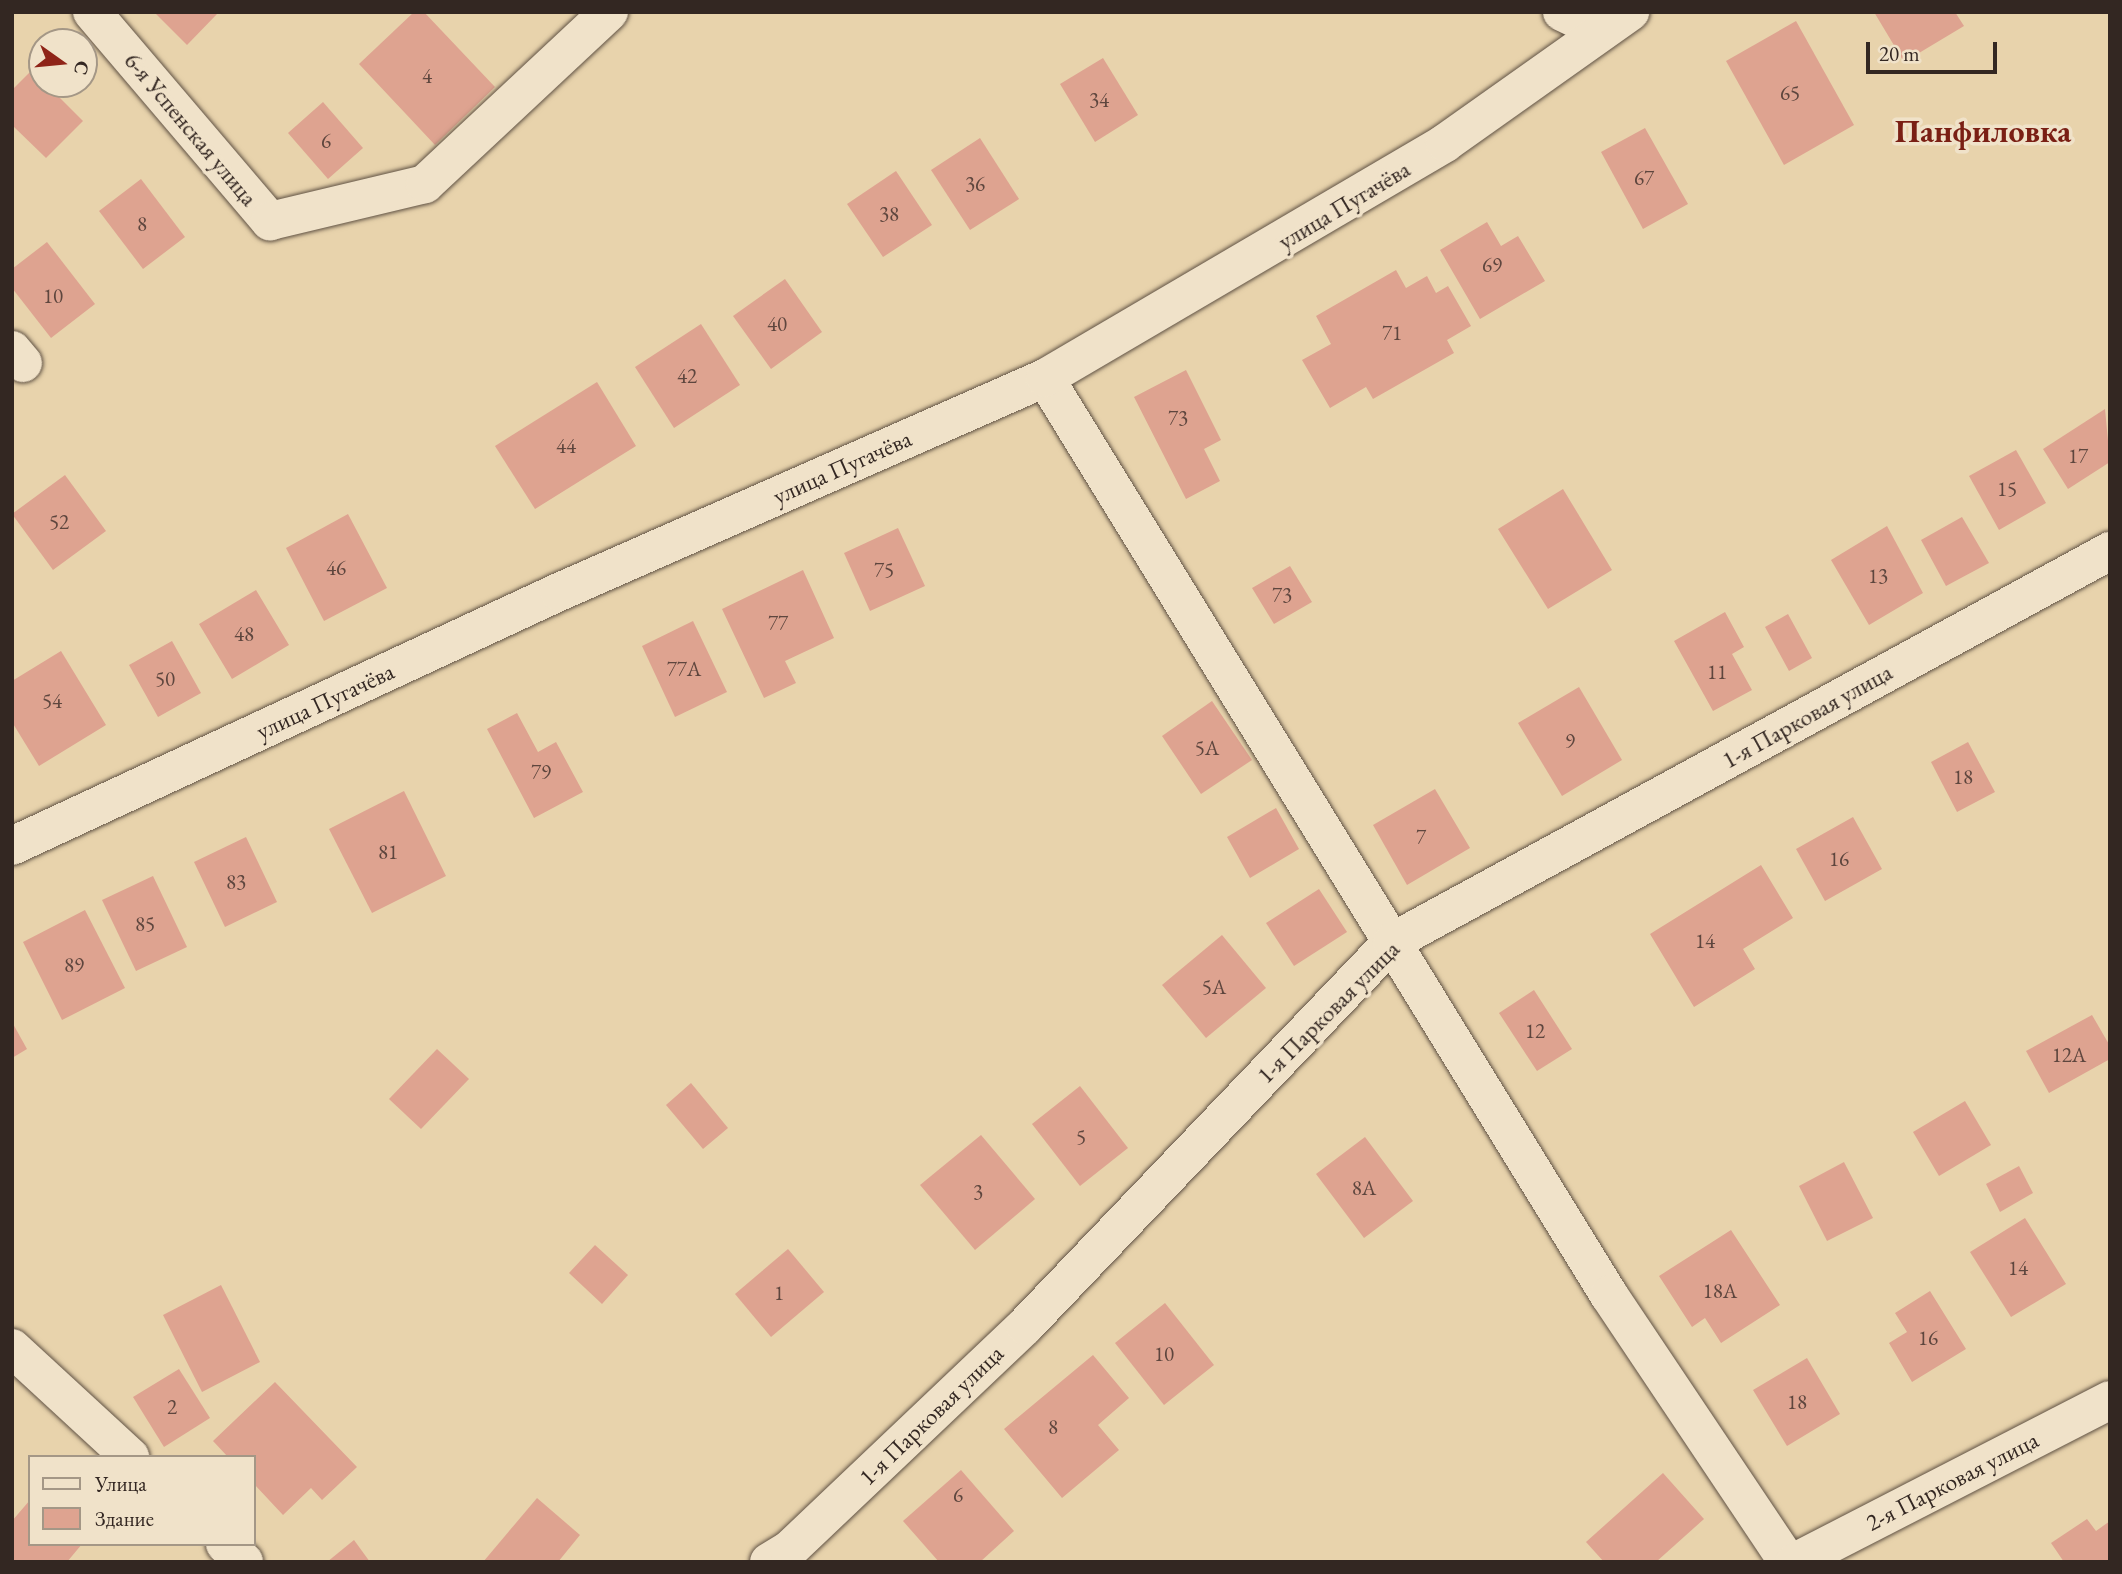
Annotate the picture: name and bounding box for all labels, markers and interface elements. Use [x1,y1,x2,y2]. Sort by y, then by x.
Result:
north arrow [28,28,98,98]
scale bar [1870,28,2001,72]
text: 20 m [1879,40,1920,67]
street label: 6-я Успенская улица [118,46,264,212]
text: С [68,58,96,78]
house number: 4 [422,63,432,89]
house number: 65 [1780,80,1800,106]
house number: 34 [1089,87,1109,113]
district label: Панфиловка [1895,112,2071,150]
house number: 6 [321,128,331,154]
street label: улица Пугачёва [1273,154,1415,256]
house number: 67 [1634,165,1654,191]
house number: 36 [965,171,985,197]
house number: 38 [879,201,899,227]
house number: 8 [137,211,147,237]
house number: 69 [1482,252,1502,278]
house number: 10 [43,283,63,309]
house number: 40 [767,311,787,337]
house number: 71 [1382,320,1402,346]
house number: 42 [677,363,697,389]
house number: 73 [1168,405,1188,431]
street label: улица Пугачёва [768,424,916,510]
house number: 44 [556,433,576,459]
house number: 17 [2068,443,2088,469]
house number: 15 [1997,476,2017,502]
house number: 52 [49,509,69,535]
house number: 46 [326,555,346,581]
house number: 75 [874,557,894,583]
house number: 13 [1868,563,1888,589]
house number: 73 [1272,582,1292,608]
house number: 77 [768,610,788,636]
house number: 48 [234,621,254,647]
house number: 77А [667,656,701,682]
street label: улица Пугачёва [252,657,398,745]
street label: 1-я Парковая улица [1717,657,1897,775]
house number: 11 [1707,659,1727,685]
house number: 50 [155,666,175,692]
house number: 54 [42,688,62,714]
house number: 9 [1565,728,1575,754]
house number: 5А [1195,735,1219,761]
house number: 79 [531,759,551,785]
house number: 18 [1953,764,1973,790]
house number: 7 [1416,824,1426,850]
house number: 81 [378,839,398,865]
house number: 16 [1829,846,1849,872]
house number: 83 [226,869,246,895]
house number: 85 [135,911,155,937]
house number: 14 [1695,928,1715,954]
street label: 1-я Парковая улица [1251,935,1405,1089]
house number: 89 [64,952,84,978]
house number: 5А [1202,974,1226,1000]
house number: 12 [1525,1018,1545,1044]
house number: 12А [2052,1042,2086,1068]
house number: 5 [1076,1124,1086,1150]
house number: 8А [1352,1175,1376,1201]
house number: 3 [973,1179,983,1205]
house number: 14 [2008,1255,2028,1281]
house number: 18А [1703,1278,1737,1304]
house number: 1 [774,1280,784,1306]
house number: 16 [1918,1325,1938,1351]
street label: 1-я Парковая улица [853,1339,1009,1491]
house number: 10 [1154,1341,1174,1367]
house number: 18 [1787,1389,1807,1415]
house number: 2 [167,1394,177,1420]
house number: 8 [1048,1414,1058,1440]
street label: 2-я Парковая улица [1861,1425,2043,1537]
legend [28,1455,256,1546]
text: Улица [95,1470,147,1497]
house number: 6 [953,1482,963,1508]
text: Здание [95,1505,154,1532]

